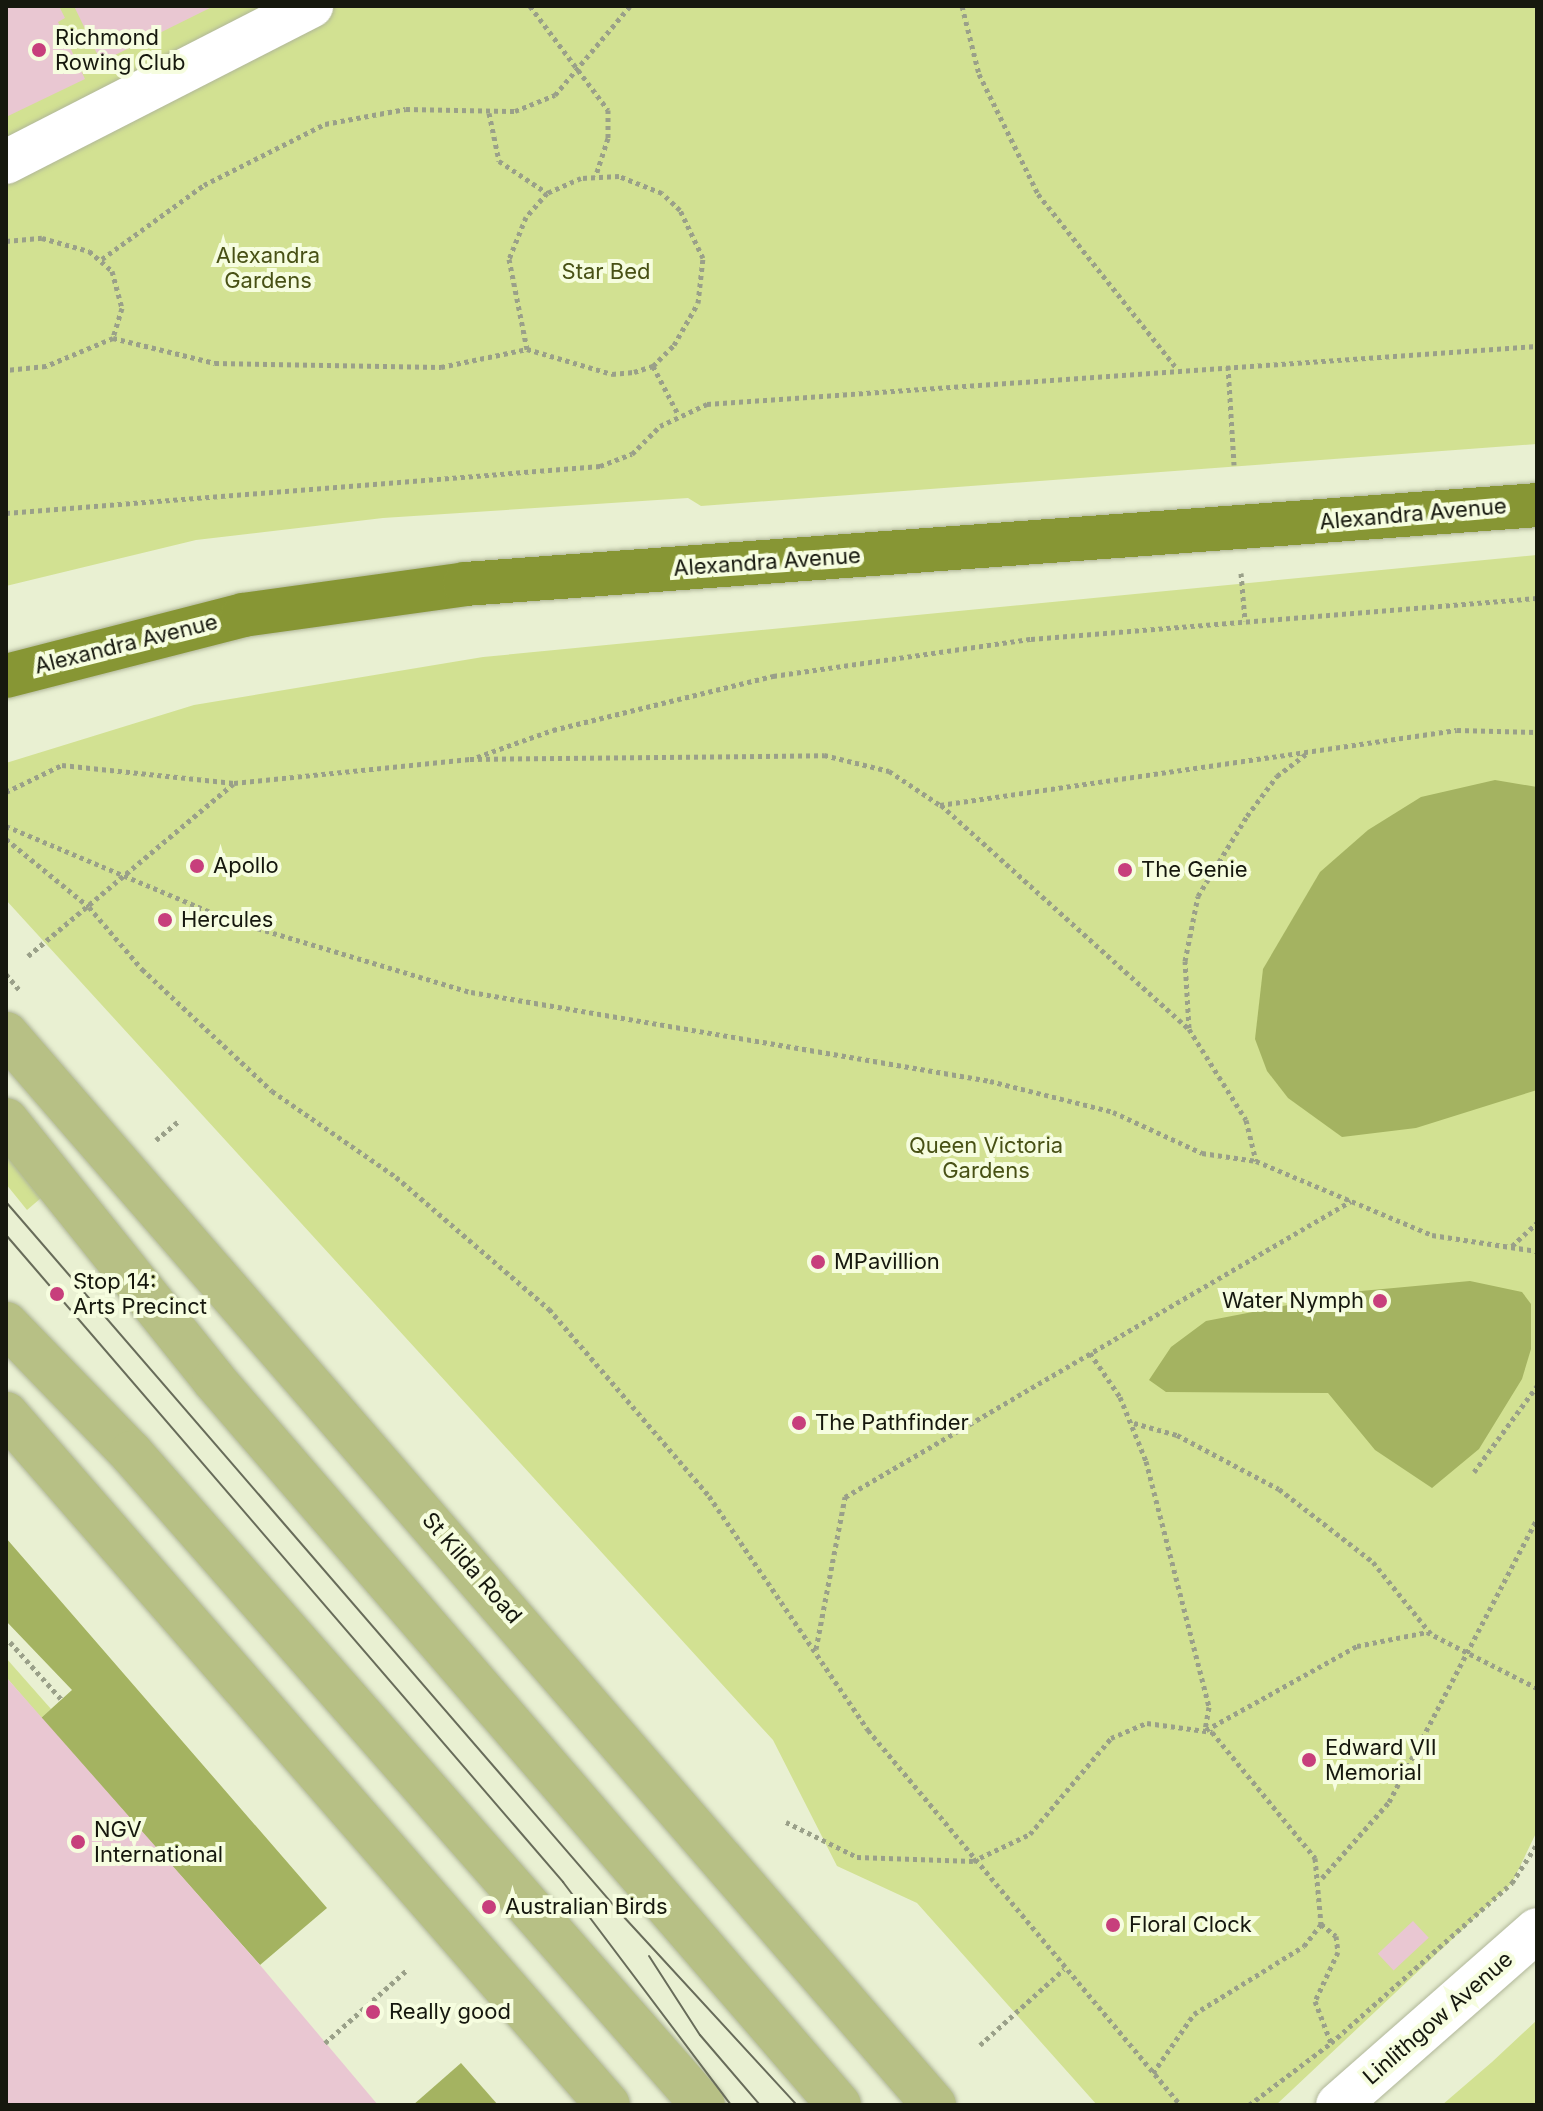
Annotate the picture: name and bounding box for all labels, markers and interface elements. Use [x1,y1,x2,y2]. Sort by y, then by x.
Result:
place label: Richmond Rowing Club [55,24,186,76]
marker: Richmond Rowing Club [30,41,48,59]
park label: Alexandra Gardens [216,242,320,294]
park label: Star Bed [562,259,650,285]
street label: Alexandra Avenue [1318,493,1508,535]
street label: Alexandra Avenue [672,542,862,582]
street label: Alexandra Avenue [32,608,220,680]
place label: Apollo [213,853,279,879]
marker: Apollo [188,857,206,875]
place label: The Genie [1141,857,1248,883]
marker: The Genie [1116,861,1134,879]
place label: Hercules [181,907,273,933]
marker: Hercules [156,911,174,929]
park label: Queen Victoria Gardens [909,1132,1063,1184]
place label: MPavillion [834,1249,940,1275]
marker: MPavillion [809,1253,827,1271]
place label: Stop 14: Arts Precinct [73,1268,207,1320]
marker: Stop 14: Arts Precinct [48,1285,66,1303]
place label: Water Nymph [1222,1288,1364,1314]
marker: Water Nymph [1371,1292,1389,1310]
place label: The Pathfinder [815,1410,969,1436]
marker: The Pathfinder [790,1414,808,1432]
street label: St Kilda Road [417,1507,527,1629]
place label: Edward VII Memorial [1325,1734,1437,1786]
marker: Edward VII Memorial [1300,1751,1318,1769]
place label: NGV International [94,1816,223,1868]
marker: NGV International [69,1833,87,1851]
place label: Australian Birds [505,1894,668,1920]
marker: Australian Birds [480,1898,498,1916]
place label: Floral Clock [1129,1912,1252,1938]
marker: Floral Clock [1104,1916,1122,1934]
street label: Linlithgow Avenue [1358,1946,1518,2090]
place label: Really good [389,1999,511,2025]
marker: Really good [364,2003,382,2021]

